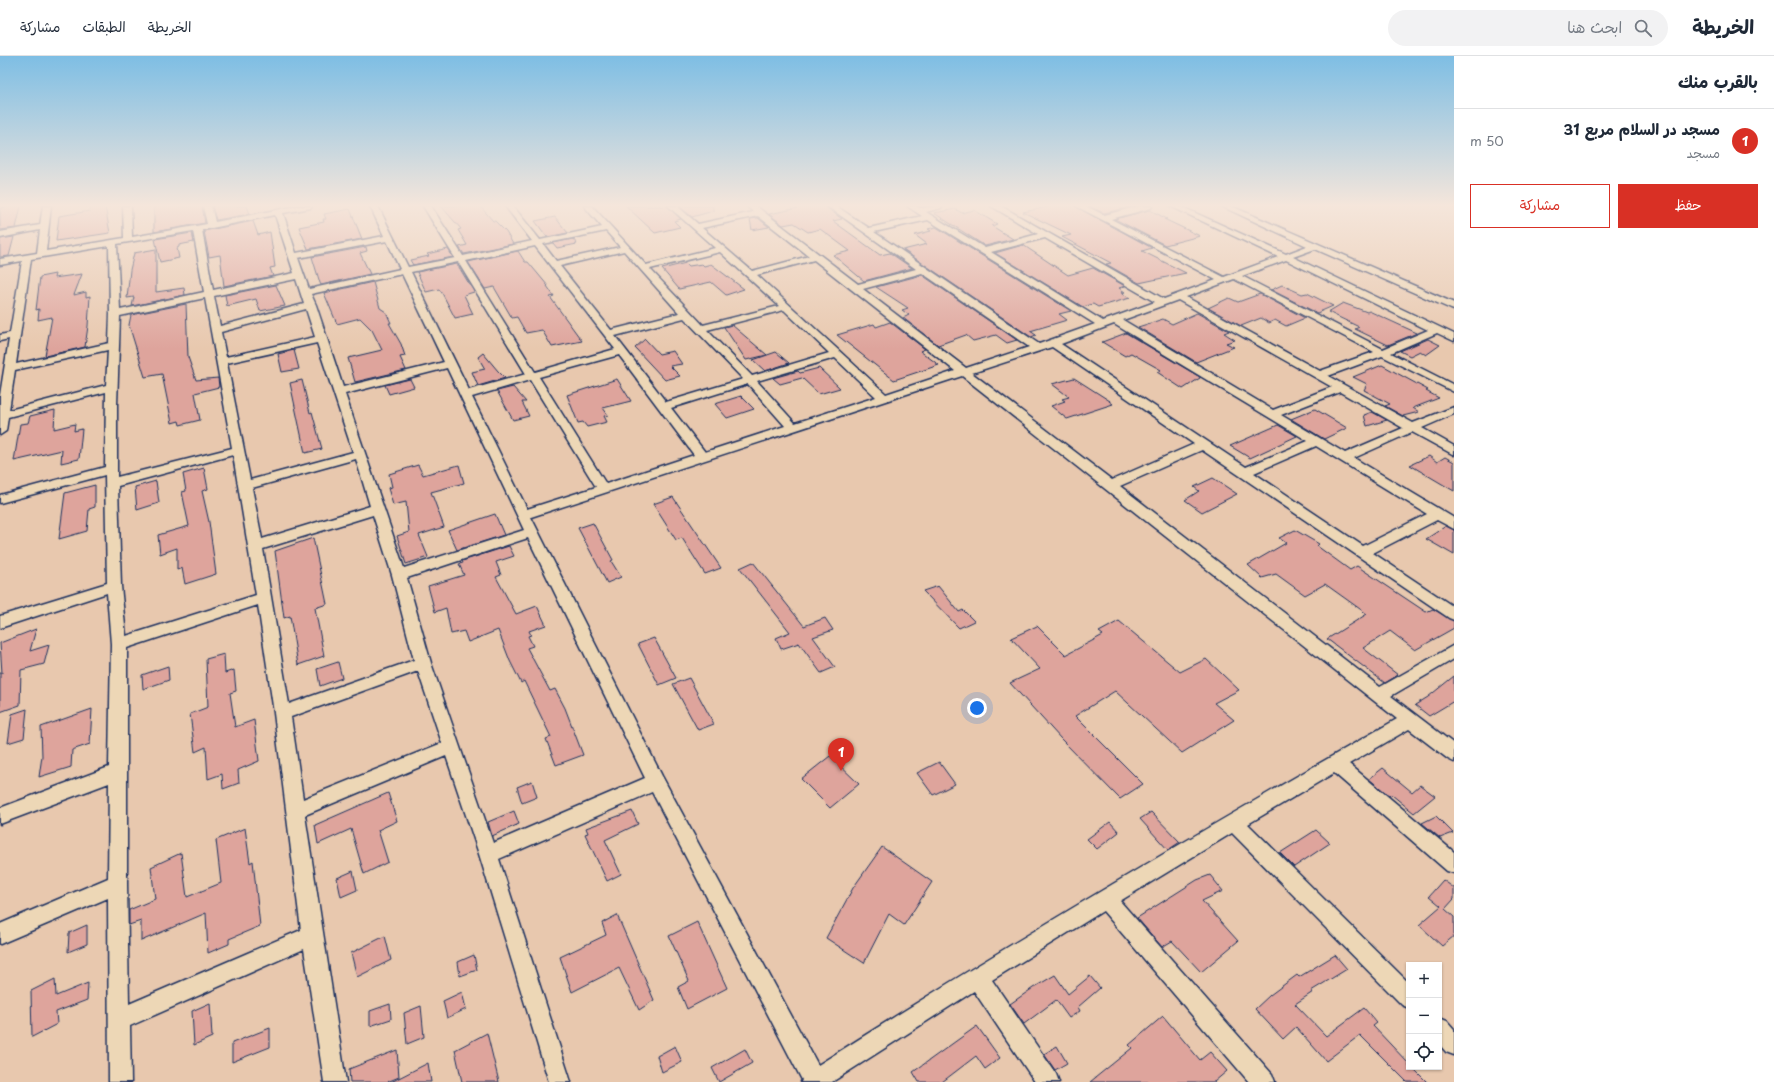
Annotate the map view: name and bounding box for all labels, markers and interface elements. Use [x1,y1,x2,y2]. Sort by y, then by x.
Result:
search box [1388,10,1668,46]
text: الخريطة [1692,12,1754,40]
text: ابحث هنا [1567,15,1622,38]
text: مشاركة [20,16,60,37]
text: الطبقات [82,16,126,37]
text: الخريطة [148,16,191,37]
icon: search [1632,17,1654,39]
text: بالقرب منك [1678,68,1758,94]
text: مسجد در السلام مربع 31 [1563,117,1720,140]
text: 50 m [1470,131,1504,150]
text: 1 [1742,131,1748,150]
text: مسجد [1687,143,1720,162]
button: مشاركة [1470,184,1610,228]
button: حفظ [1618,184,1758,228]
your location [967,698,987,718]
pin: 1 [828,738,854,771]
map controls [1406,962,1442,1070]
button: + [1406,962,1442,998]
button: − [1406,998,1442,1034]
button: locate [1406,1034,1442,1070]

